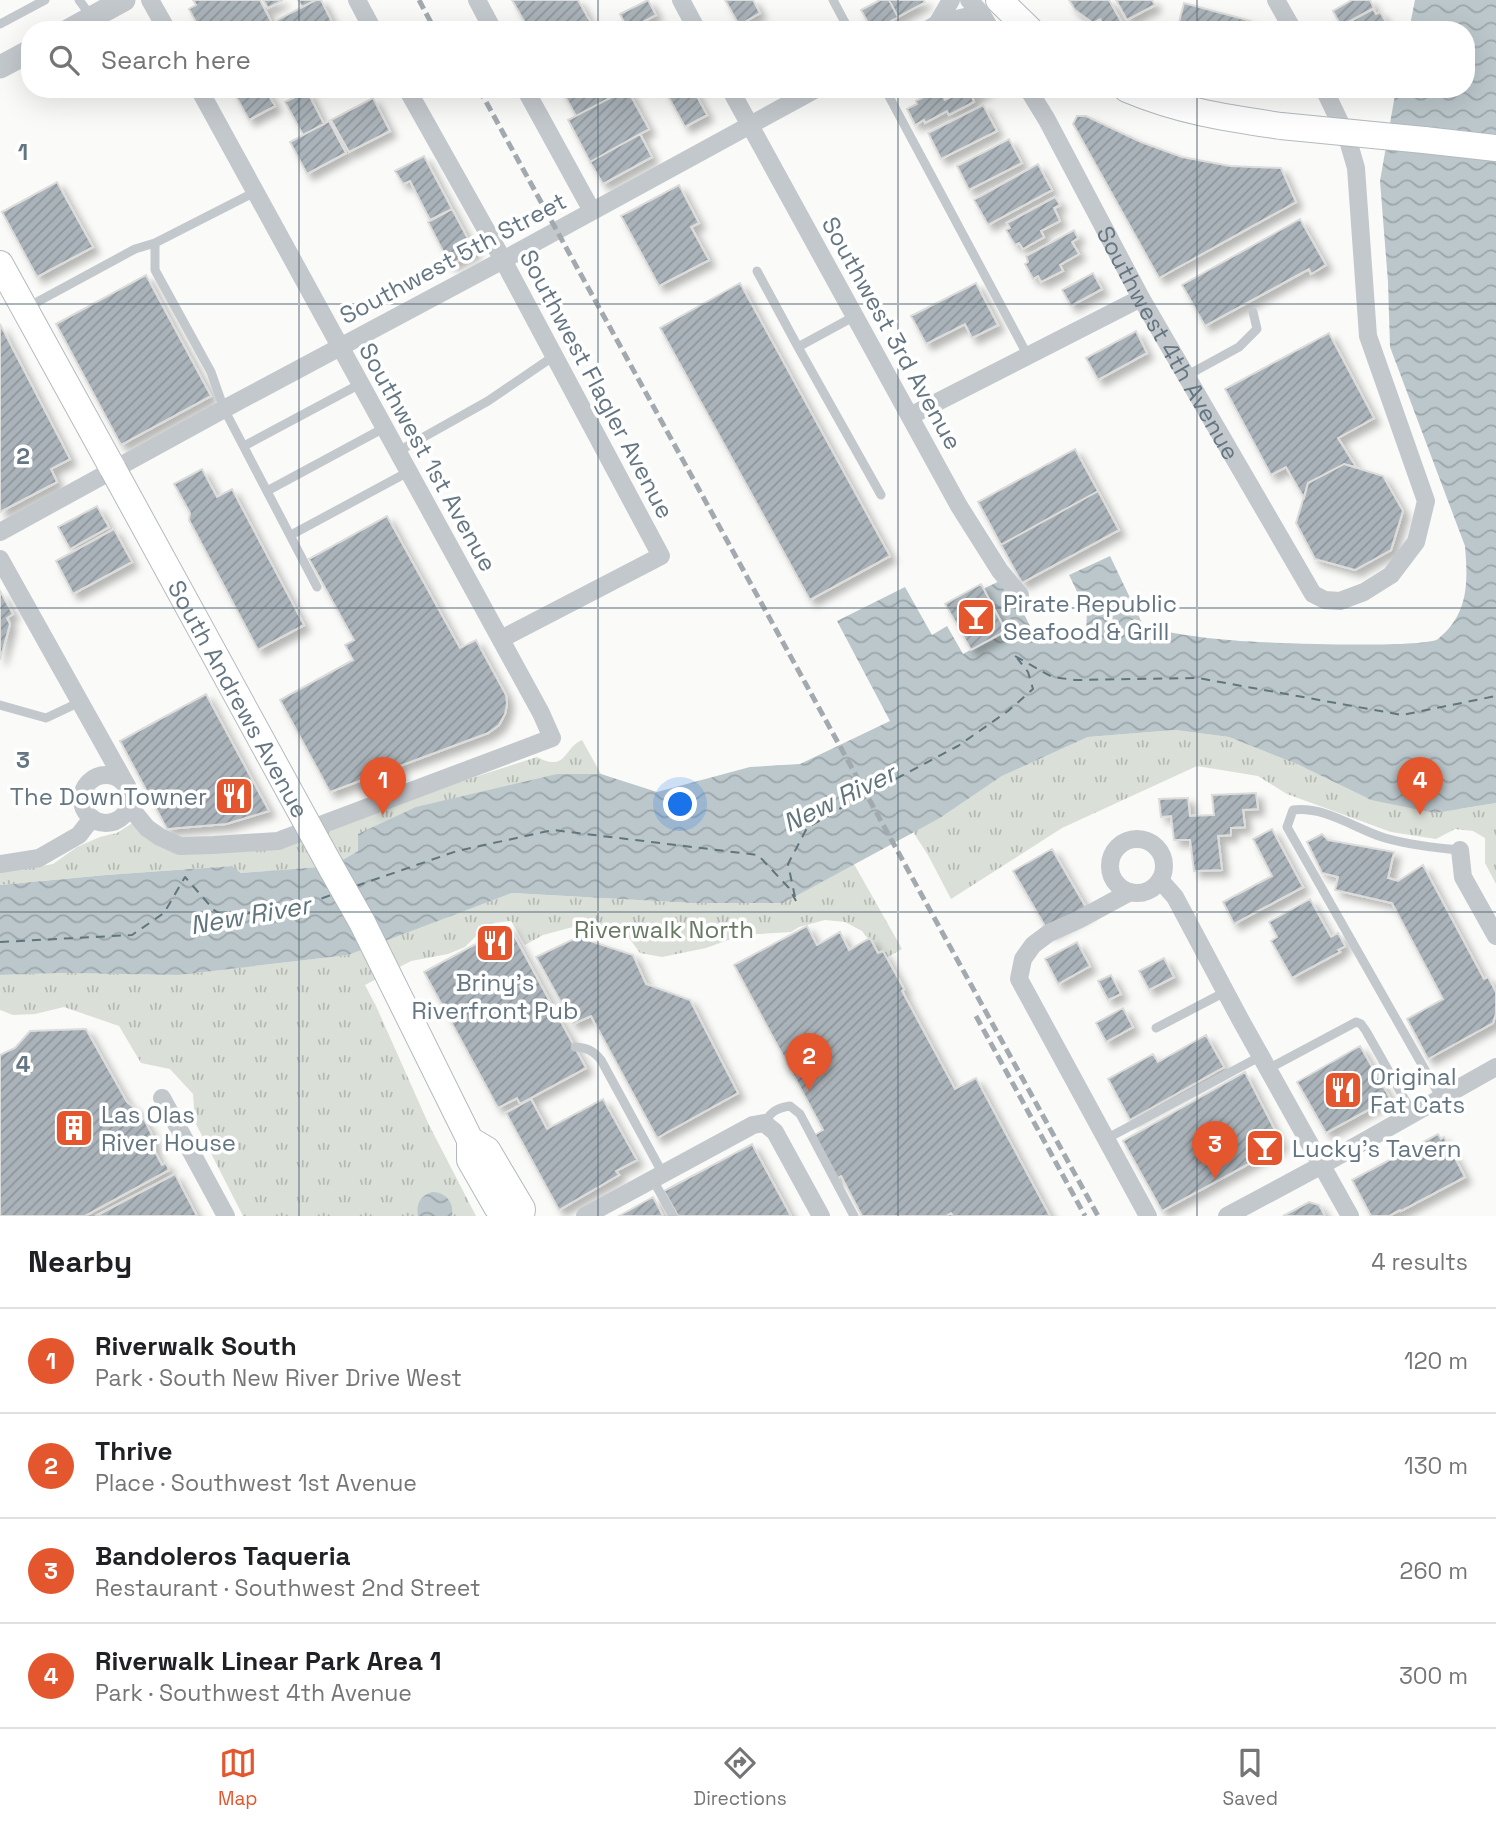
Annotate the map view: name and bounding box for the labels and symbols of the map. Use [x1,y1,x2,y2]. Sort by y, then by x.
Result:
text: 1 [18,137,28,167]
street label: Southwest 5th Street [334,185,572,331]
street label: Southwest 3rd Avenue [815,211,969,455]
street label: Southwest 4th Avenue [1090,220,1247,465]
street label: Southwest Flagler Avenue [513,244,681,524]
street label: Southwest 1st Avenue [352,337,504,577]
text: 2 [16,441,30,471]
street label: South Andrews Avenue [161,575,316,823]
place label: Pirate Republic Seafood & Grill [1003,588,1177,647]
bar icon: Pirate Republic Seafood & Grill [955,596,997,638]
text: 3 [16,745,30,775]
water label: New River [777,755,904,840]
pin: 1 [360,757,406,815]
pin: 4 [1397,757,1443,815]
restaurant icon: The DownTowner [213,775,255,817]
place label: The DownTowner [10,781,207,812]
your location [663,787,697,821]
water label: New River [187,887,316,942]
park label: Riverwalk North [574,914,754,945]
restaurant icon: Briny’s Riverfront Pub [474,922,516,964]
place label: Briny’s Riverfront Pub [412,967,578,1026]
pin: 2 [786,1033,832,1091]
text: 4 [16,1049,31,1079]
place label: Original Fat Cats [1370,1061,1465,1120]
restaurant icon: Original Fat Cats [1322,1069,1364,1111]
place label: Las Olas River House [101,1099,236,1158]
building icon: Las Olas River House [53,1107,95,1149]
pin: 3 [1192,1121,1238,1179]
bar icon: Lucky's Tavern [1244,1127,1286,1169]
place label: Lucky's Tavern [1292,1133,1461,1164]

